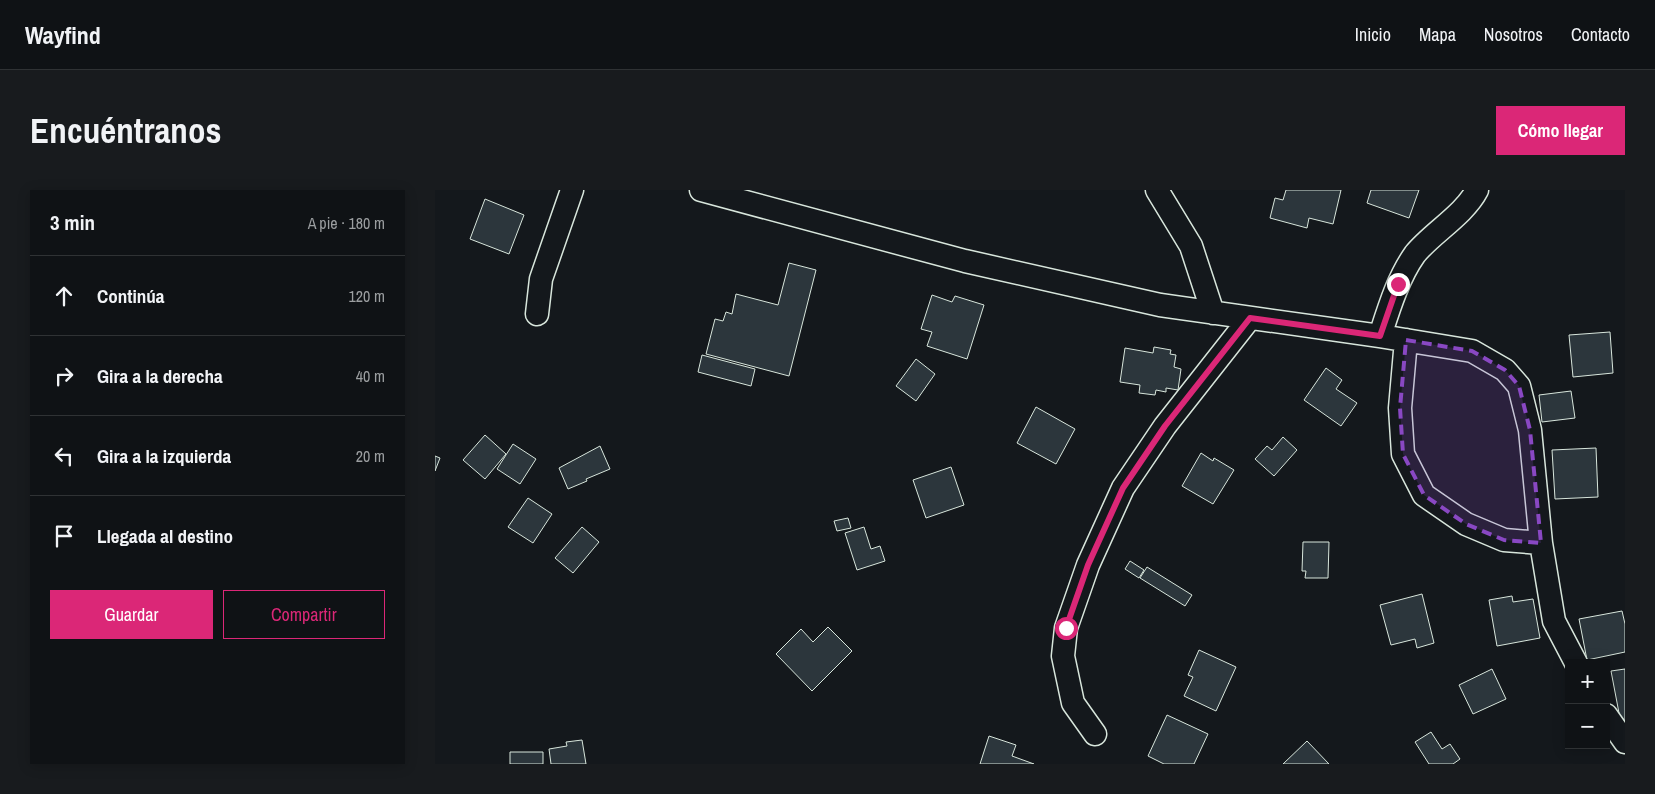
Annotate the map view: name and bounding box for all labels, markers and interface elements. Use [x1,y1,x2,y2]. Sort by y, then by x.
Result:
text: Wayfind [25,19,101,51]
text: Inicio [1355,22,1391,47]
text: Mapa [1419,22,1456,47]
text: Nosotros [1484,22,1543,47]
text: Contacto [1571,22,1630,47]
button: Cómo llegar [1496,106,1625,155]
text: Encuéntranos [30,107,221,154]
text: 3 min [50,208,95,237]
text: A pie · 180 m [308,212,385,234]
route end [1387,273,1410,296]
icon: ahead [50,282,78,310]
text: Continúa [97,283,165,309]
text: 120 m [349,285,385,307]
icon: right [50,362,78,390]
text: Gira a la derecha [97,363,223,389]
text: 40 m [356,365,385,387]
icon: left [50,442,78,470]
text: Gira a la izquierda [97,443,231,469]
text: 20 m [356,445,385,467]
icon: arrive [50,522,78,550]
text: Llegada al destino [97,523,233,549]
button: Guardar [50,590,213,639]
button: Compartir [223,590,385,639]
route start [1055,617,1078,640]
map controls [1565,659,1610,749]
button: + [1565,659,1610,704]
button: − [1565,704,1610,749]

